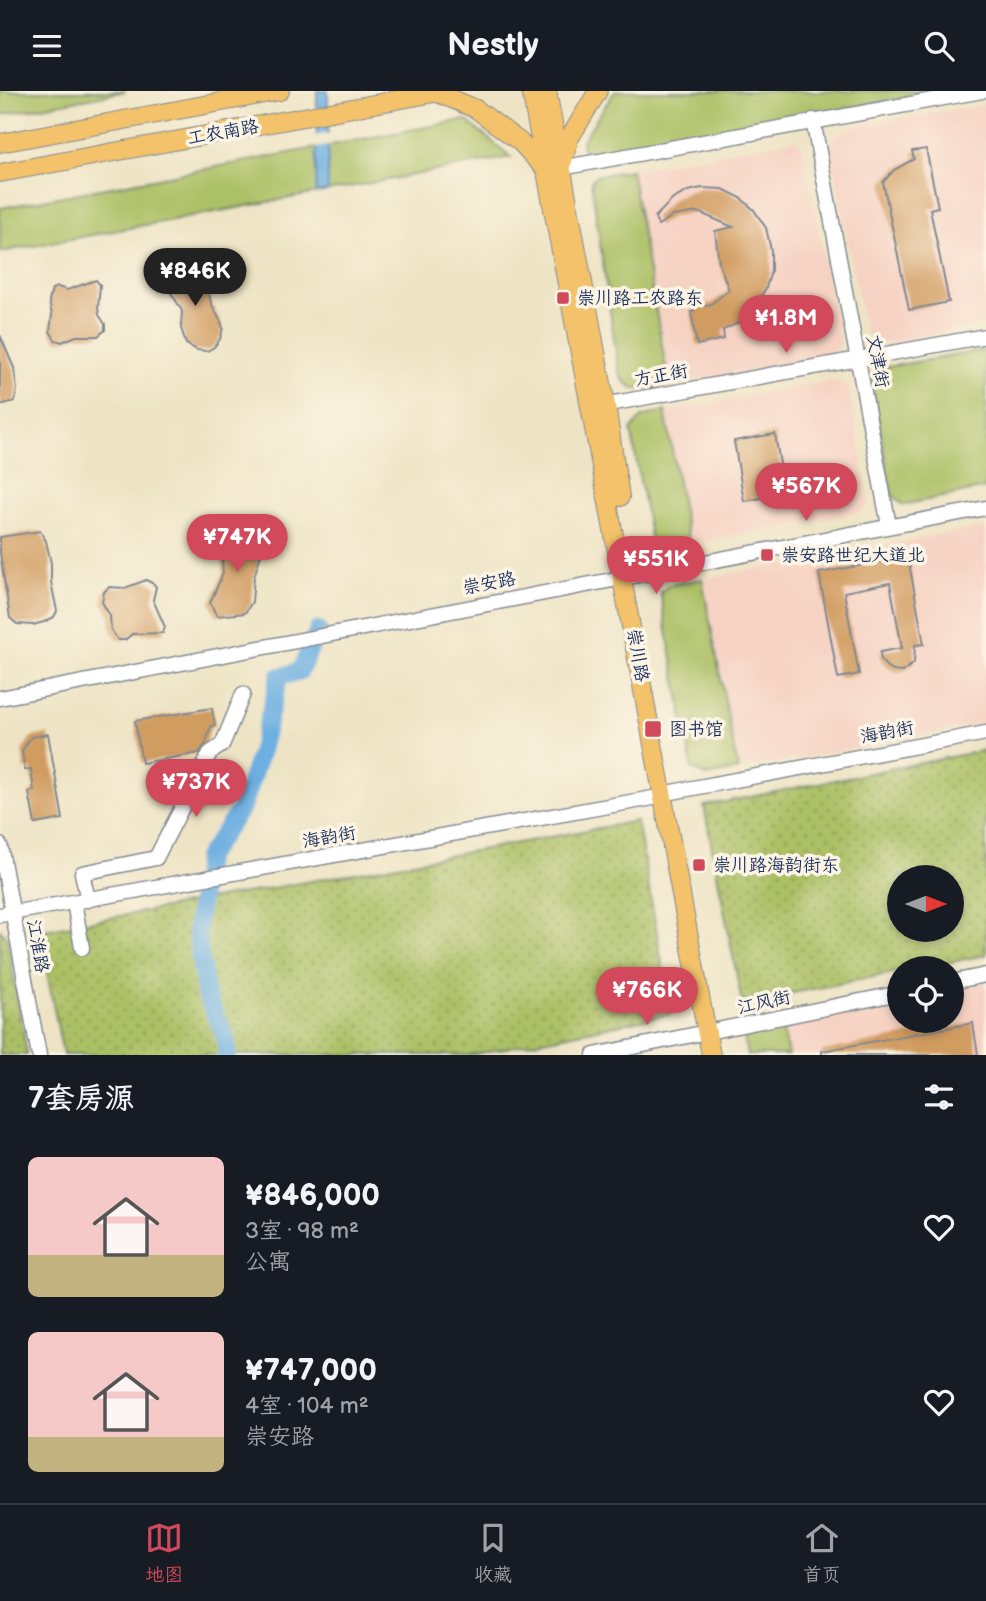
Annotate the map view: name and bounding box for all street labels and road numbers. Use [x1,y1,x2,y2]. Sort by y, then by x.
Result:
street label: 工农南路 [186,116,260,149]
street label: 文津街 [862,333,893,390]
street label: 方正街 [633,360,689,391]
street label: 崇安路 [461,568,518,599]
street label: 崇川路 [622,627,653,683]
street label: 海韵街 [859,717,916,748]
street label: 海韵街 [301,822,357,853]
street label: 江淮路 [22,918,53,974]
street label: 江风街 [736,987,793,1018]

